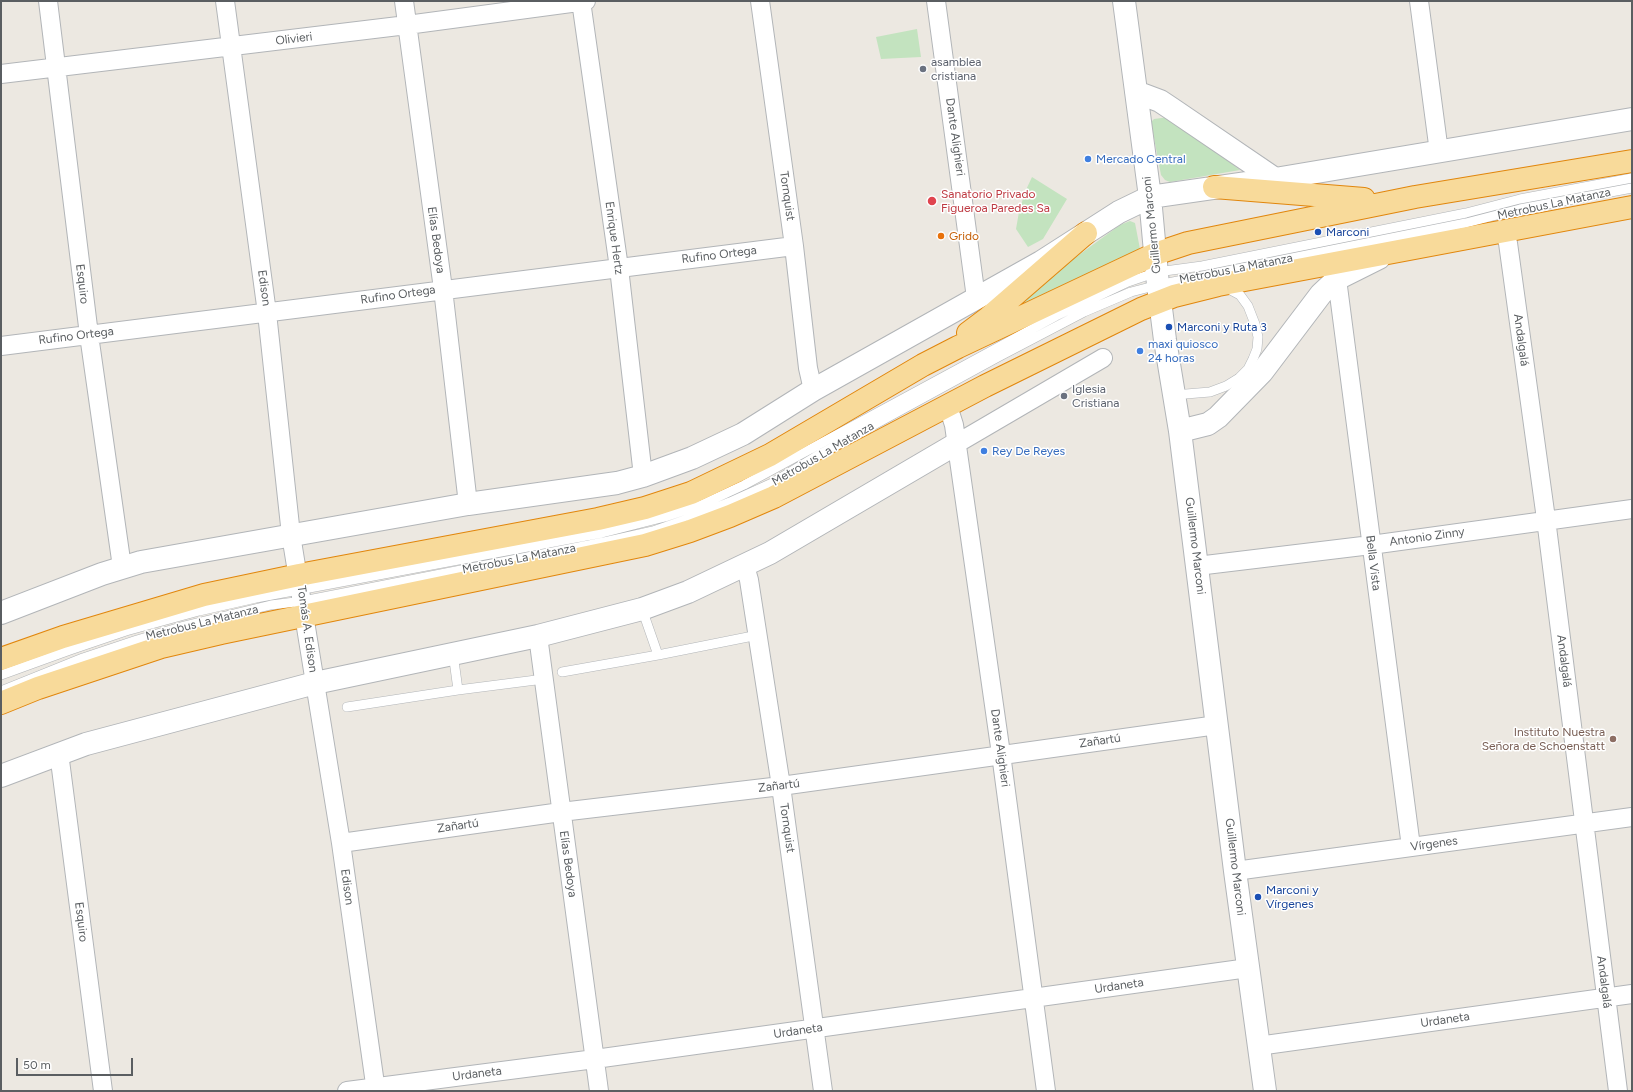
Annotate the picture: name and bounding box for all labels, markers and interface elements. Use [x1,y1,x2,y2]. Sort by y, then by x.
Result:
street label: Olivieri [275,30,313,48]
place label: asamblea cristiana [931,55,981,83]
marker: asamblea cristiana [918,64,928,74]
street label: Dante Alighieri [942,97,968,177]
place label: Mercado Central [1096,152,1186,166]
marker: Mercado Central [1083,154,1093,164]
street label: Tornquist [776,170,798,222]
street label: Guillermo Marconi [1140,176,1164,274]
street label: Metrobus La Matanza [1496,185,1612,223]
place label: Sanatorio Privado Figueroa Paredes Sa [941,187,1050,215]
marker: Sanatorio Privado Figueroa Paredes Sa [926,195,938,207]
street label: Enrique Hertz [602,200,626,276]
street label: Elías Bedoya [424,206,448,274]
place label: Marconi [1326,225,1369,239]
marker: Marconi [1313,227,1323,237]
place label: Grido [949,229,979,243]
marker: Grido [936,231,946,241]
street label: Rufino Ortega [681,243,757,267]
street label: Metrobus La Matanza [1178,251,1294,287]
street label: Esquiro [72,263,92,305]
street label: Edison [254,269,274,307]
street label: Rufino Ortega [360,283,436,307]
street label: Andalgalá [1510,313,1532,367]
place label: Marconi y Ruta 3 [1177,320,1267,334]
marker: Marconi y Ruta 3 [1164,322,1174,332]
street label: Rufino Ortega [38,324,114,348]
place label: maxi quiosco 24 horas [1148,337,1218,365]
marker: maxi quiosco 24 horas [1135,346,1145,356]
place label: Iglesia Cristiana [1072,382,1119,410]
marker: Iglesia Cristiana [1059,391,1069,401]
street label: Metrobus La Matanza [769,419,877,489]
place label: Rey De Reyes [992,444,1065,458]
marker: Rey De Reyes [979,446,989,456]
street label: Guillermo Marconi [1182,497,1208,595]
street label: Antonio Zinny [1388,525,1466,549]
street label: Bella Vista [1362,535,1384,591]
street label: Metrobus La Matanza [461,541,577,577]
street label: Tomás A. Edison [294,585,320,673]
street label: Metrobus La Matanza [144,602,260,644]
street label: Andalgalá [1554,634,1574,688]
street label: Dante Alighieri [987,708,1013,788]
place label: Instituto Nuestra Señora de Schoenstatt [1482,725,1605,753]
street label: Zañartú [1078,731,1122,751]
marker: Instituto Nuestra Señora de Schoenstatt [1608,734,1618,744]
street label: Zañartú [757,776,801,796]
street label: Tornquist [776,802,798,854]
street label: Zañartú [436,816,480,836]
street label: Guillermo Marconi [1222,818,1248,916]
street label: Elías Bedoya [556,830,580,898]
street label: Vírgenes [1409,834,1459,854]
street label: Edison [337,868,357,906]
place label: Marconi y Vírgenes [1266,883,1319,911]
marker: Marconi y Vírgenes [1253,892,1263,902]
street label: Esquiro [71,901,91,943]
street label: Andalgalá [1594,955,1614,1009]
street label: Urdaneta [1093,975,1145,997]
street label: Urdaneta [1419,1009,1471,1031]
street label: Urdaneta [772,1020,824,1042]
scale bar [18,1050,135,1076]
text: 50 m [23,1058,51,1072]
street label: Urdaneta [452,1064,502,1084]

